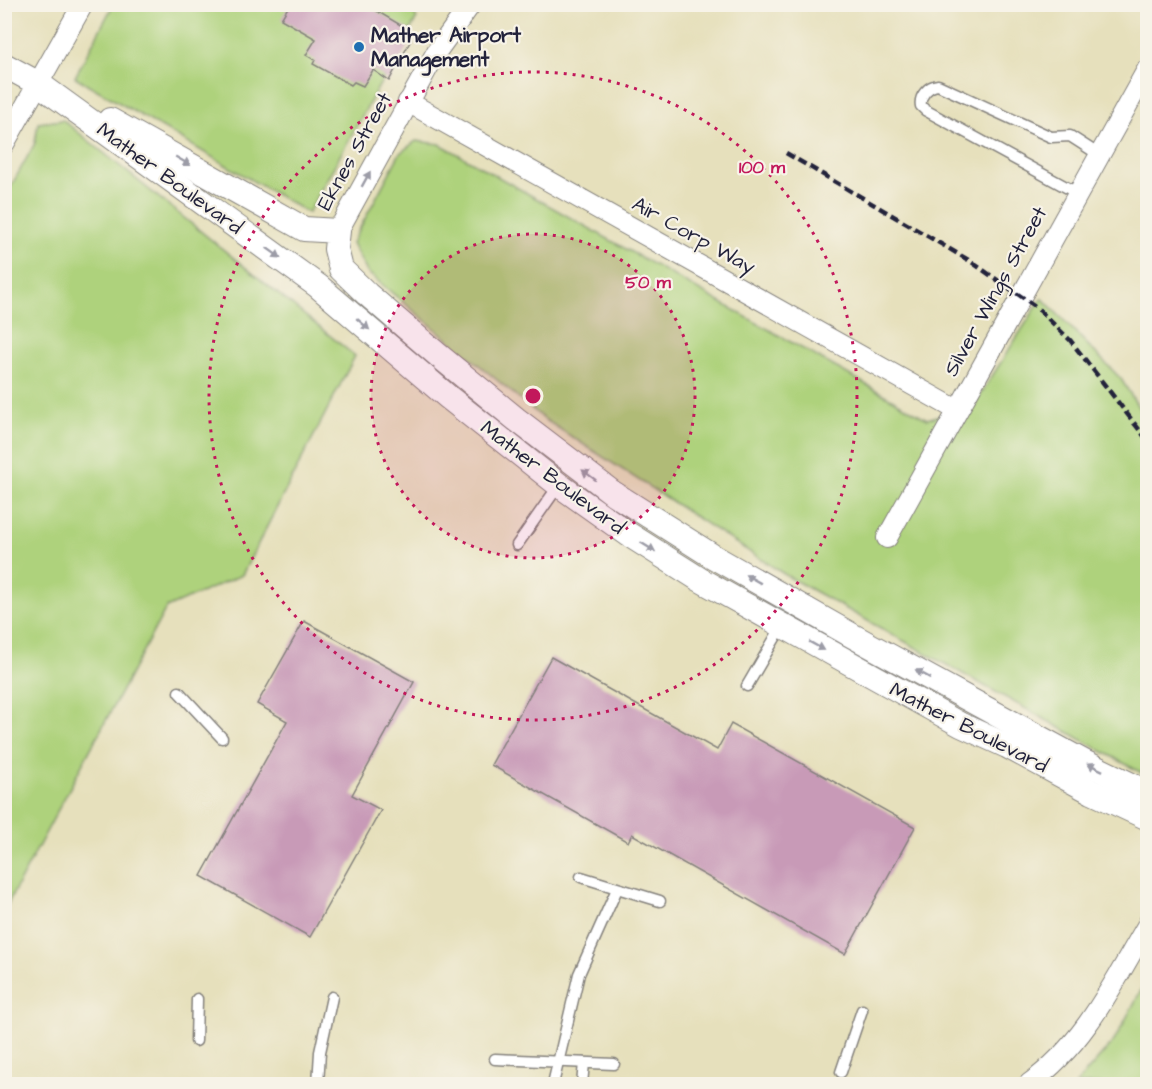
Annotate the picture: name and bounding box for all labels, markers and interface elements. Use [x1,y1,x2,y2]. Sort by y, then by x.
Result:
place label: Mather Airport Management [371,21,522,76]
marker: Mather Airport Management [352,40,366,54]
street label: Eknes Street [310,87,399,216]
street label: Mather Boulevard [91,115,249,241]
text: 100 m [739,155,786,180]
one-way arrow [175,156,192,166]
one-way arrow [361,170,371,187]
street label: Air Corp Way [626,190,761,283]
street label: Silver Wings Street [937,201,1056,382]
one-way arrow [266,247,281,259]
text: 50 m [625,270,672,295]
one-way arrow [355,317,370,331]
centre of rings [523,386,543,406]
street label: Mather Boulevard [474,413,631,542]
one-way arrow [581,468,597,481]
one-way arrow [640,542,656,553]
one-way arrow [744,574,761,584]
one-way arrow [808,640,825,650]
one-way arrow [915,669,932,679]
street label: Mather Boulevard [885,675,1053,780]
one-way arrow [1086,763,1103,772]

